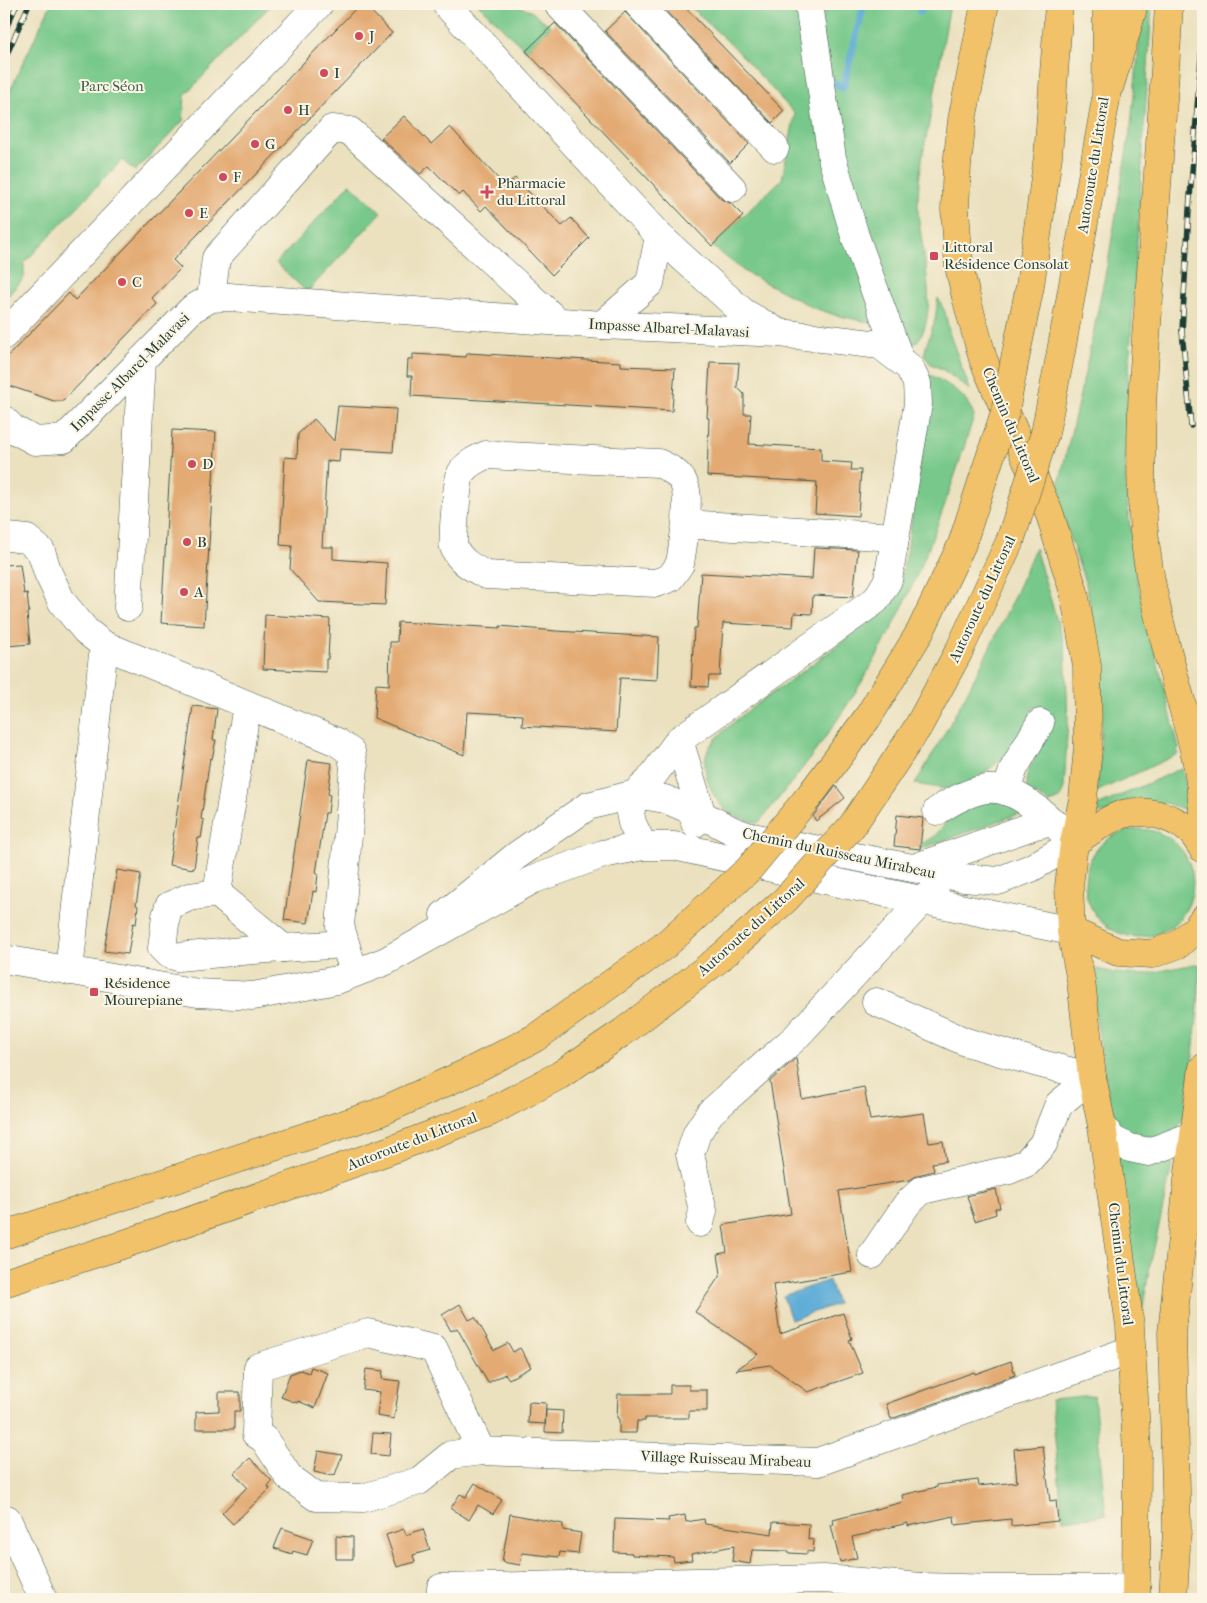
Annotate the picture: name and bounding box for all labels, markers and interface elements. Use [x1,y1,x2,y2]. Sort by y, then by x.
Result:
place label: J [368,27,375,45]
marker: J [353,30,365,42]
place label: I [334,64,340,82]
marker: I [318,67,330,79]
park label: Parc Séon [80,77,144,95]
street label: Autoroute du Littoral [1073,95,1113,236]
place label: H [298,101,310,119]
marker: H [282,104,294,116]
place label: G [265,135,276,153]
marker: G [249,138,261,150]
place label: F [233,168,241,186]
marker: F [217,171,229,183]
place label: Pharmacie du Littoral [497,174,566,209]
marker: Pharmacie du Littoral [481,186,493,198]
place label: E [199,204,208,222]
marker: E [183,207,195,219]
place label: Littoral Résidence Consolat [944,238,1070,273]
marker: Littoral Résidence Consolat [928,250,940,262]
place label: C [132,273,142,291]
marker: C [116,276,128,288]
street label: Impasse Albarel-Malavasi [67,308,194,435]
street label: Impasse Albarel-Malavasi [588,315,750,341]
street label: Chemin du Littoral [979,365,1043,485]
place label: D [202,455,213,473]
marker: D [186,458,198,470]
place label: B [197,533,207,551]
street label: Autoroute du Littoral [944,533,1019,666]
marker: B [181,536,193,548]
place label: A [193,583,204,601]
marker: A [178,586,190,598]
street label: Chemin du Ruisseau Mirabeau [741,824,938,882]
street label: Autoroute du Littoral [693,874,808,981]
place label: Résidence Mourepiane [104,974,183,1009]
marker: Résidence Mourepiane [88,986,100,998]
street label: Autoroute du Littoral [343,1108,480,1174]
street label: Chemin du Littoral [1105,1202,1137,1326]
street label: Village Ruisseau Mirabeau [639,1447,812,1471]

